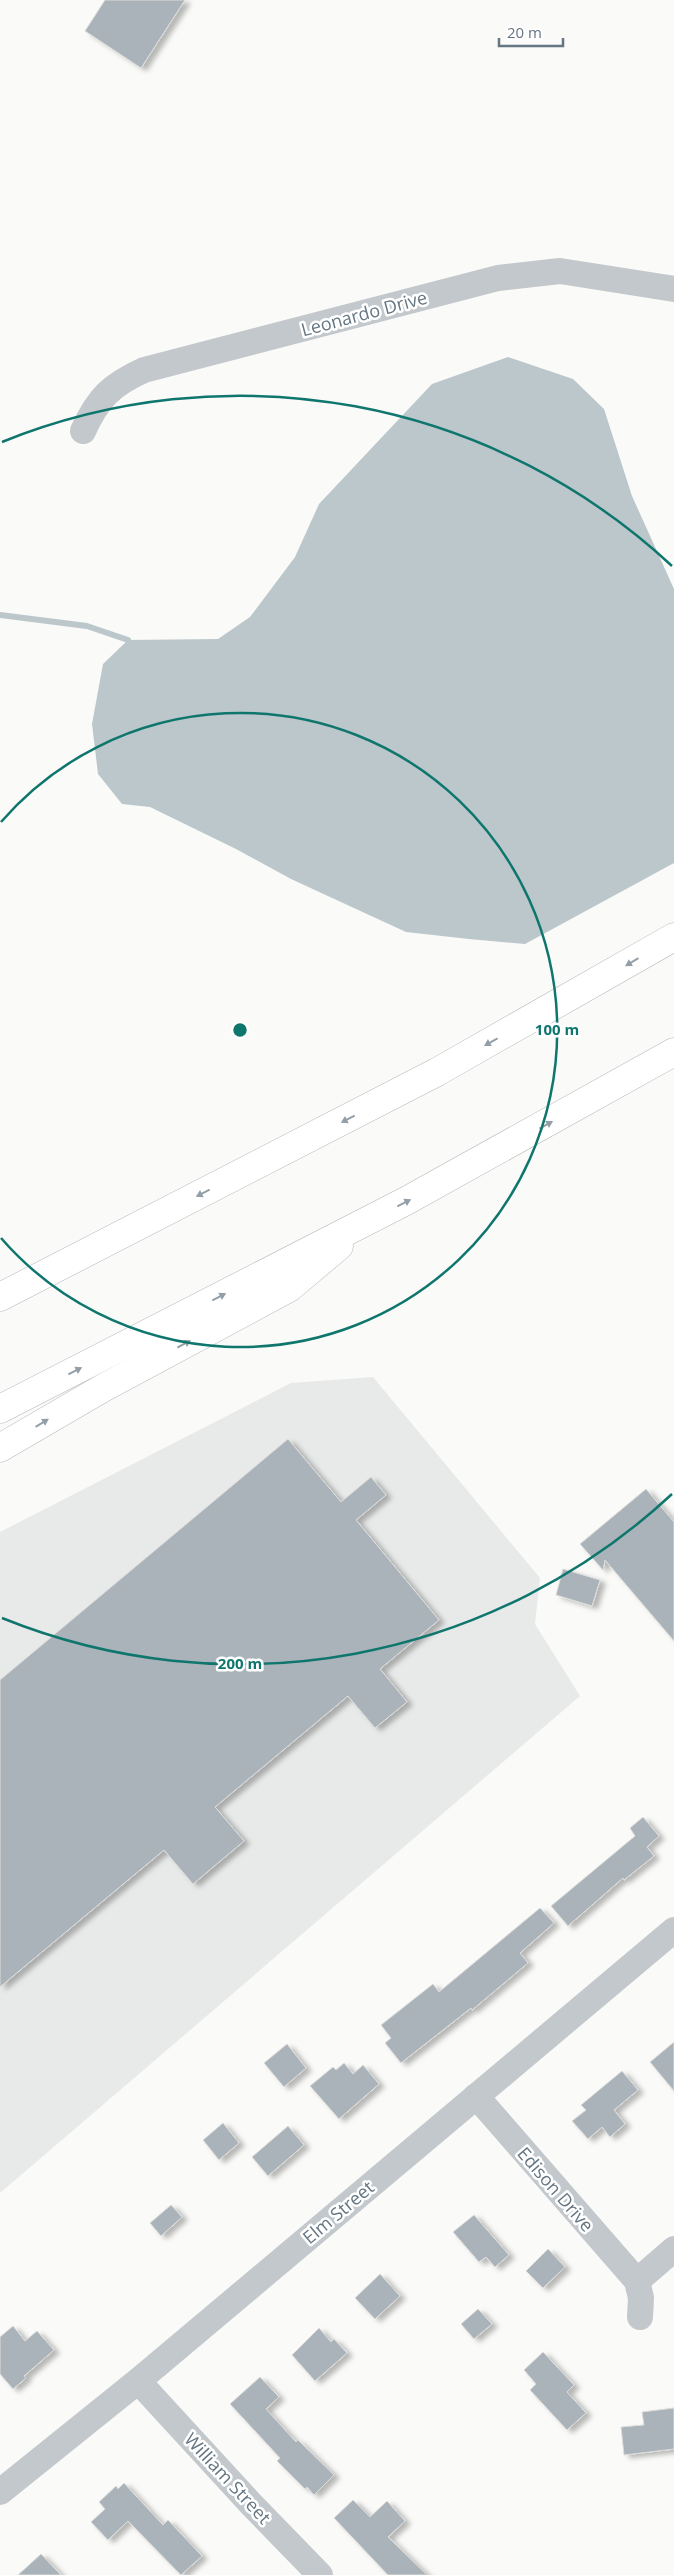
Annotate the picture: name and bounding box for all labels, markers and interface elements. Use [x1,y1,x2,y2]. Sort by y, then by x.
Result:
scale bar [499,15,563,47]
text: 20 m [507,22,542,42]
street label: Leonardo Drive [298,285,430,341]
one-way arrow [625,957,639,966]
text: 100 m [535,1019,579,1039]
centre of rings [231,1021,249,1039]
one-way arrow [483,1038,498,1046]
one-way arrow [340,1115,355,1123]
one-way arrow [539,1121,554,1129]
one-way arrow [196,1189,210,1197]
one-way arrow [396,1199,411,1207]
one-way arrow [212,1293,226,1301]
one-way arrow [176,1340,191,1348]
one-way arrow [67,1367,82,1375]
one-way arrow [35,1419,48,1428]
text: 200 m [218,1653,262,1673]
street label: Edison Drive [513,2142,599,2236]
street label: Elm Street [297,2175,379,2249]
street label: William Street [180,2427,276,2529]

